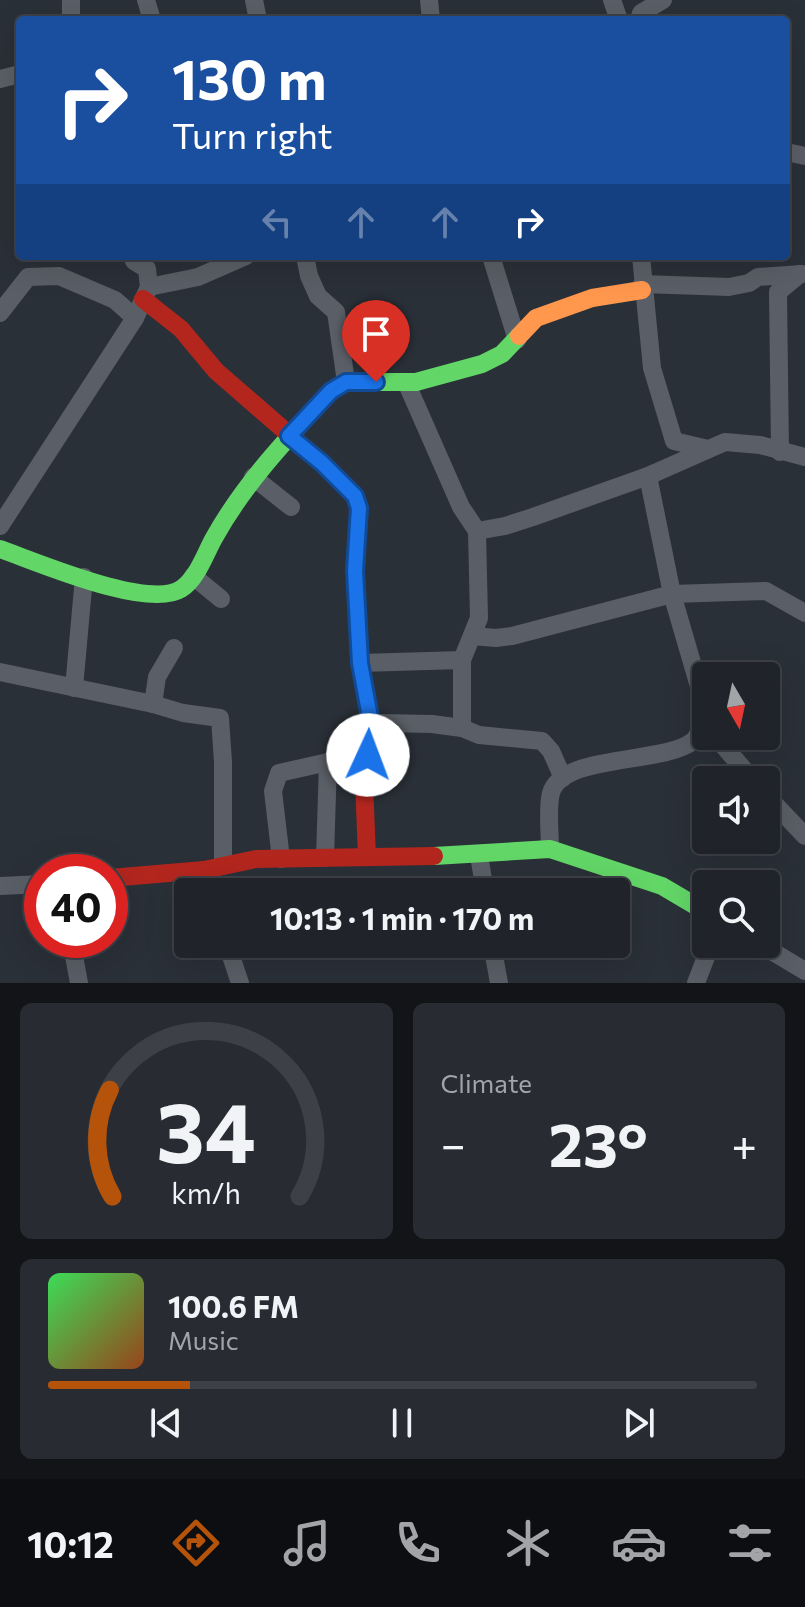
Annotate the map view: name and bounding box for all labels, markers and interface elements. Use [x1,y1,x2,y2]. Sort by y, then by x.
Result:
text: 130 m [172,43,327,112]
icon: right [40,48,144,152]
text: Turn right [172,112,333,156]
icon: left [255,200,299,244]
icon: ahead [339,200,383,244]
icon: ahead [423,200,467,244]
icon: right [507,200,551,244]
pin [342,300,410,382]
icon: arrive [354,312,398,356]
north arrow [692,662,780,750]
map controls [692,662,780,958]
position arrow [326,713,410,797]
button: sound [692,766,780,854]
speed limit sign: 40 [24,854,128,958]
button: search [692,870,780,958]
text: 10:13 · 1 min · 170 m [270,899,534,936]
text: Climate [441,1067,532,1098]
text: 34 [157,1078,256,1180]
text: 23° [549,1106,648,1179]
text: − [441,1116,466,1170]
text: + [731,1116,757,1170]
text: km/h [171,1175,241,1210]
text: 100.6 FM [168,1287,299,1324]
text: Music [168,1324,239,1355]
icon: previous [144,1401,188,1445]
icon: pause [380,1401,424,1445]
icon: next [617,1401,661,1445]
icon: directions [168,1515,224,1571]
icon: music [279,1515,335,1571]
icon: phone [390,1515,446,1571]
icon: climate [500,1515,556,1571]
icon: car [611,1515,667,1571]
icon: filters [722,1515,778,1571]
text: 10:12 [27,1521,114,1565]

